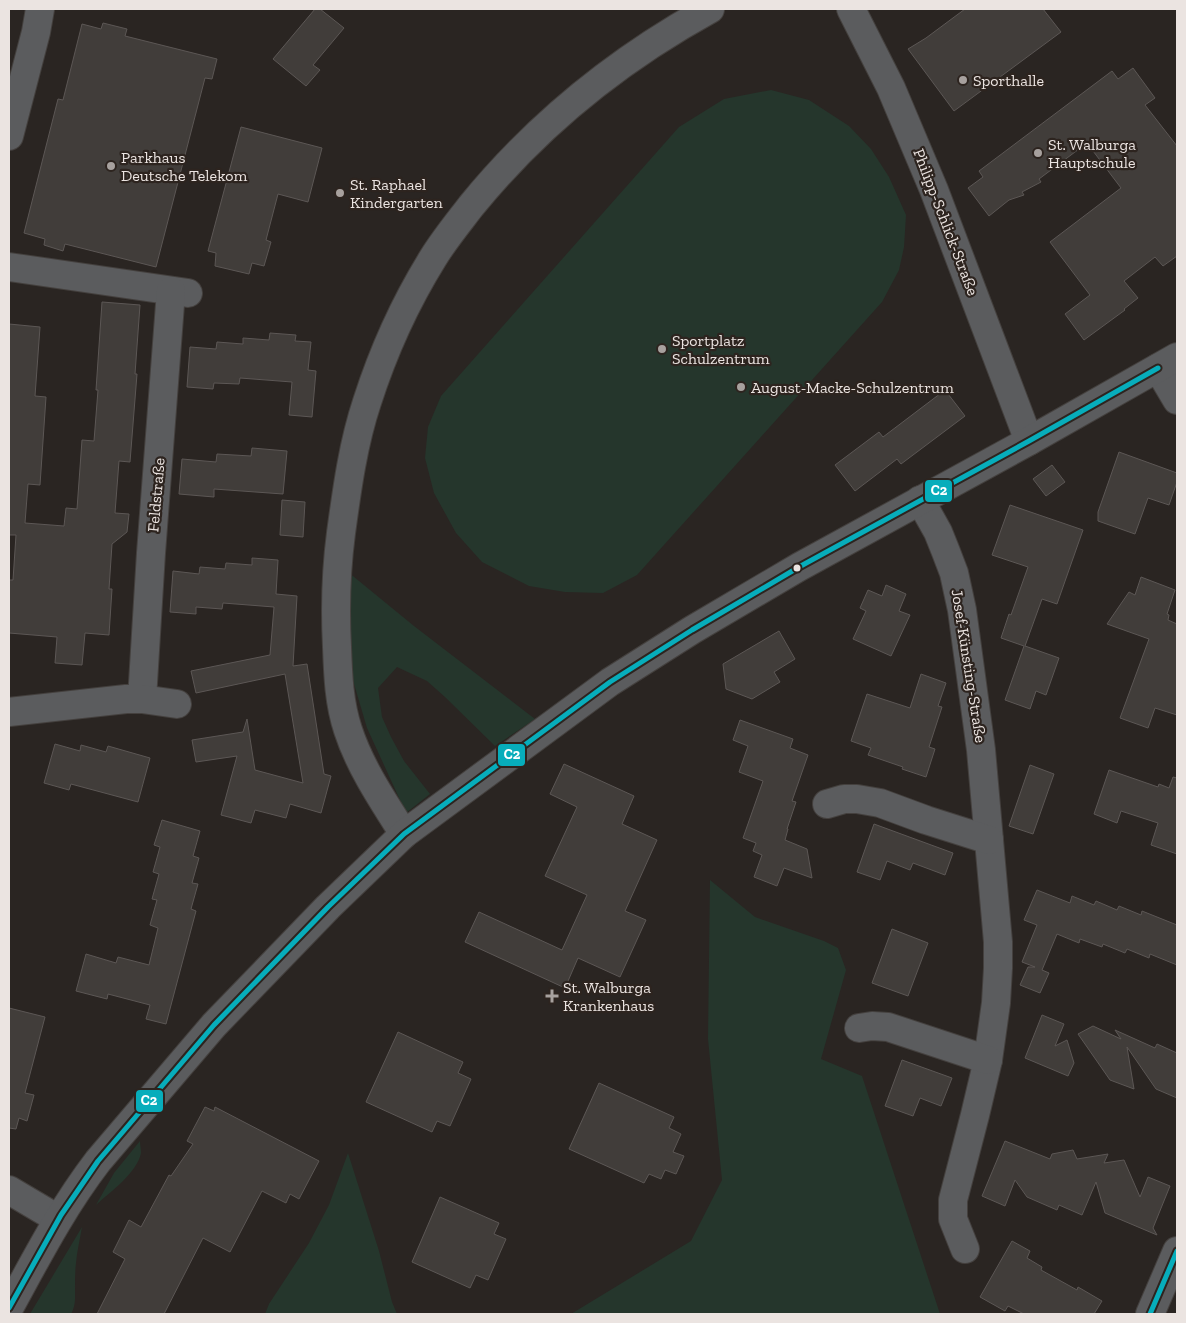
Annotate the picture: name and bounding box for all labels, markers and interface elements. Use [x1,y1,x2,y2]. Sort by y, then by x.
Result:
place label: Sporthalle [973,71,1044,90]
marker: Sporthalle [957,74,969,86]
place label: St. Walburga Hauptschule [1048,135,1136,172]
street label: Philipp-Schlick-Straße [909,146,983,298]
marker: St. Walburga Hauptschule [1032,147,1044,159]
place label: Parkhaus Deutsche Telekom [121,148,247,185]
marker: Parkhaus Deutsche Telekom [105,160,117,172]
place label: St. Raphael Kindergarten [350,175,444,212]
marker: St. Raphael Kindergarten [334,187,346,199]
place label: Sportplatz Schulzentrum [672,331,770,368]
marker: Sportplatz Schulzentrum [656,343,668,355]
place label: August-Macke-Schulzentrum [751,378,954,397]
marker: August-Macke-Schulzentrum [735,381,747,393]
street label: Feldstraße [143,457,169,533]
line badge: C2 [924,479,953,503]
text: C2 [931,482,948,499]
unlabelled marker [792,563,802,573]
street label: Josef-Künsting-Straße [947,588,991,744]
line badge: C2 [497,743,526,767]
text: C2 [504,746,521,763]
place label: St. Walburga Krankenhaus [563,978,654,1015]
marker: St. Walburga Krankenhaus [545,989,559,1003]
line badge: C2 [135,1089,164,1113]
text: C2 [141,1092,158,1109]

